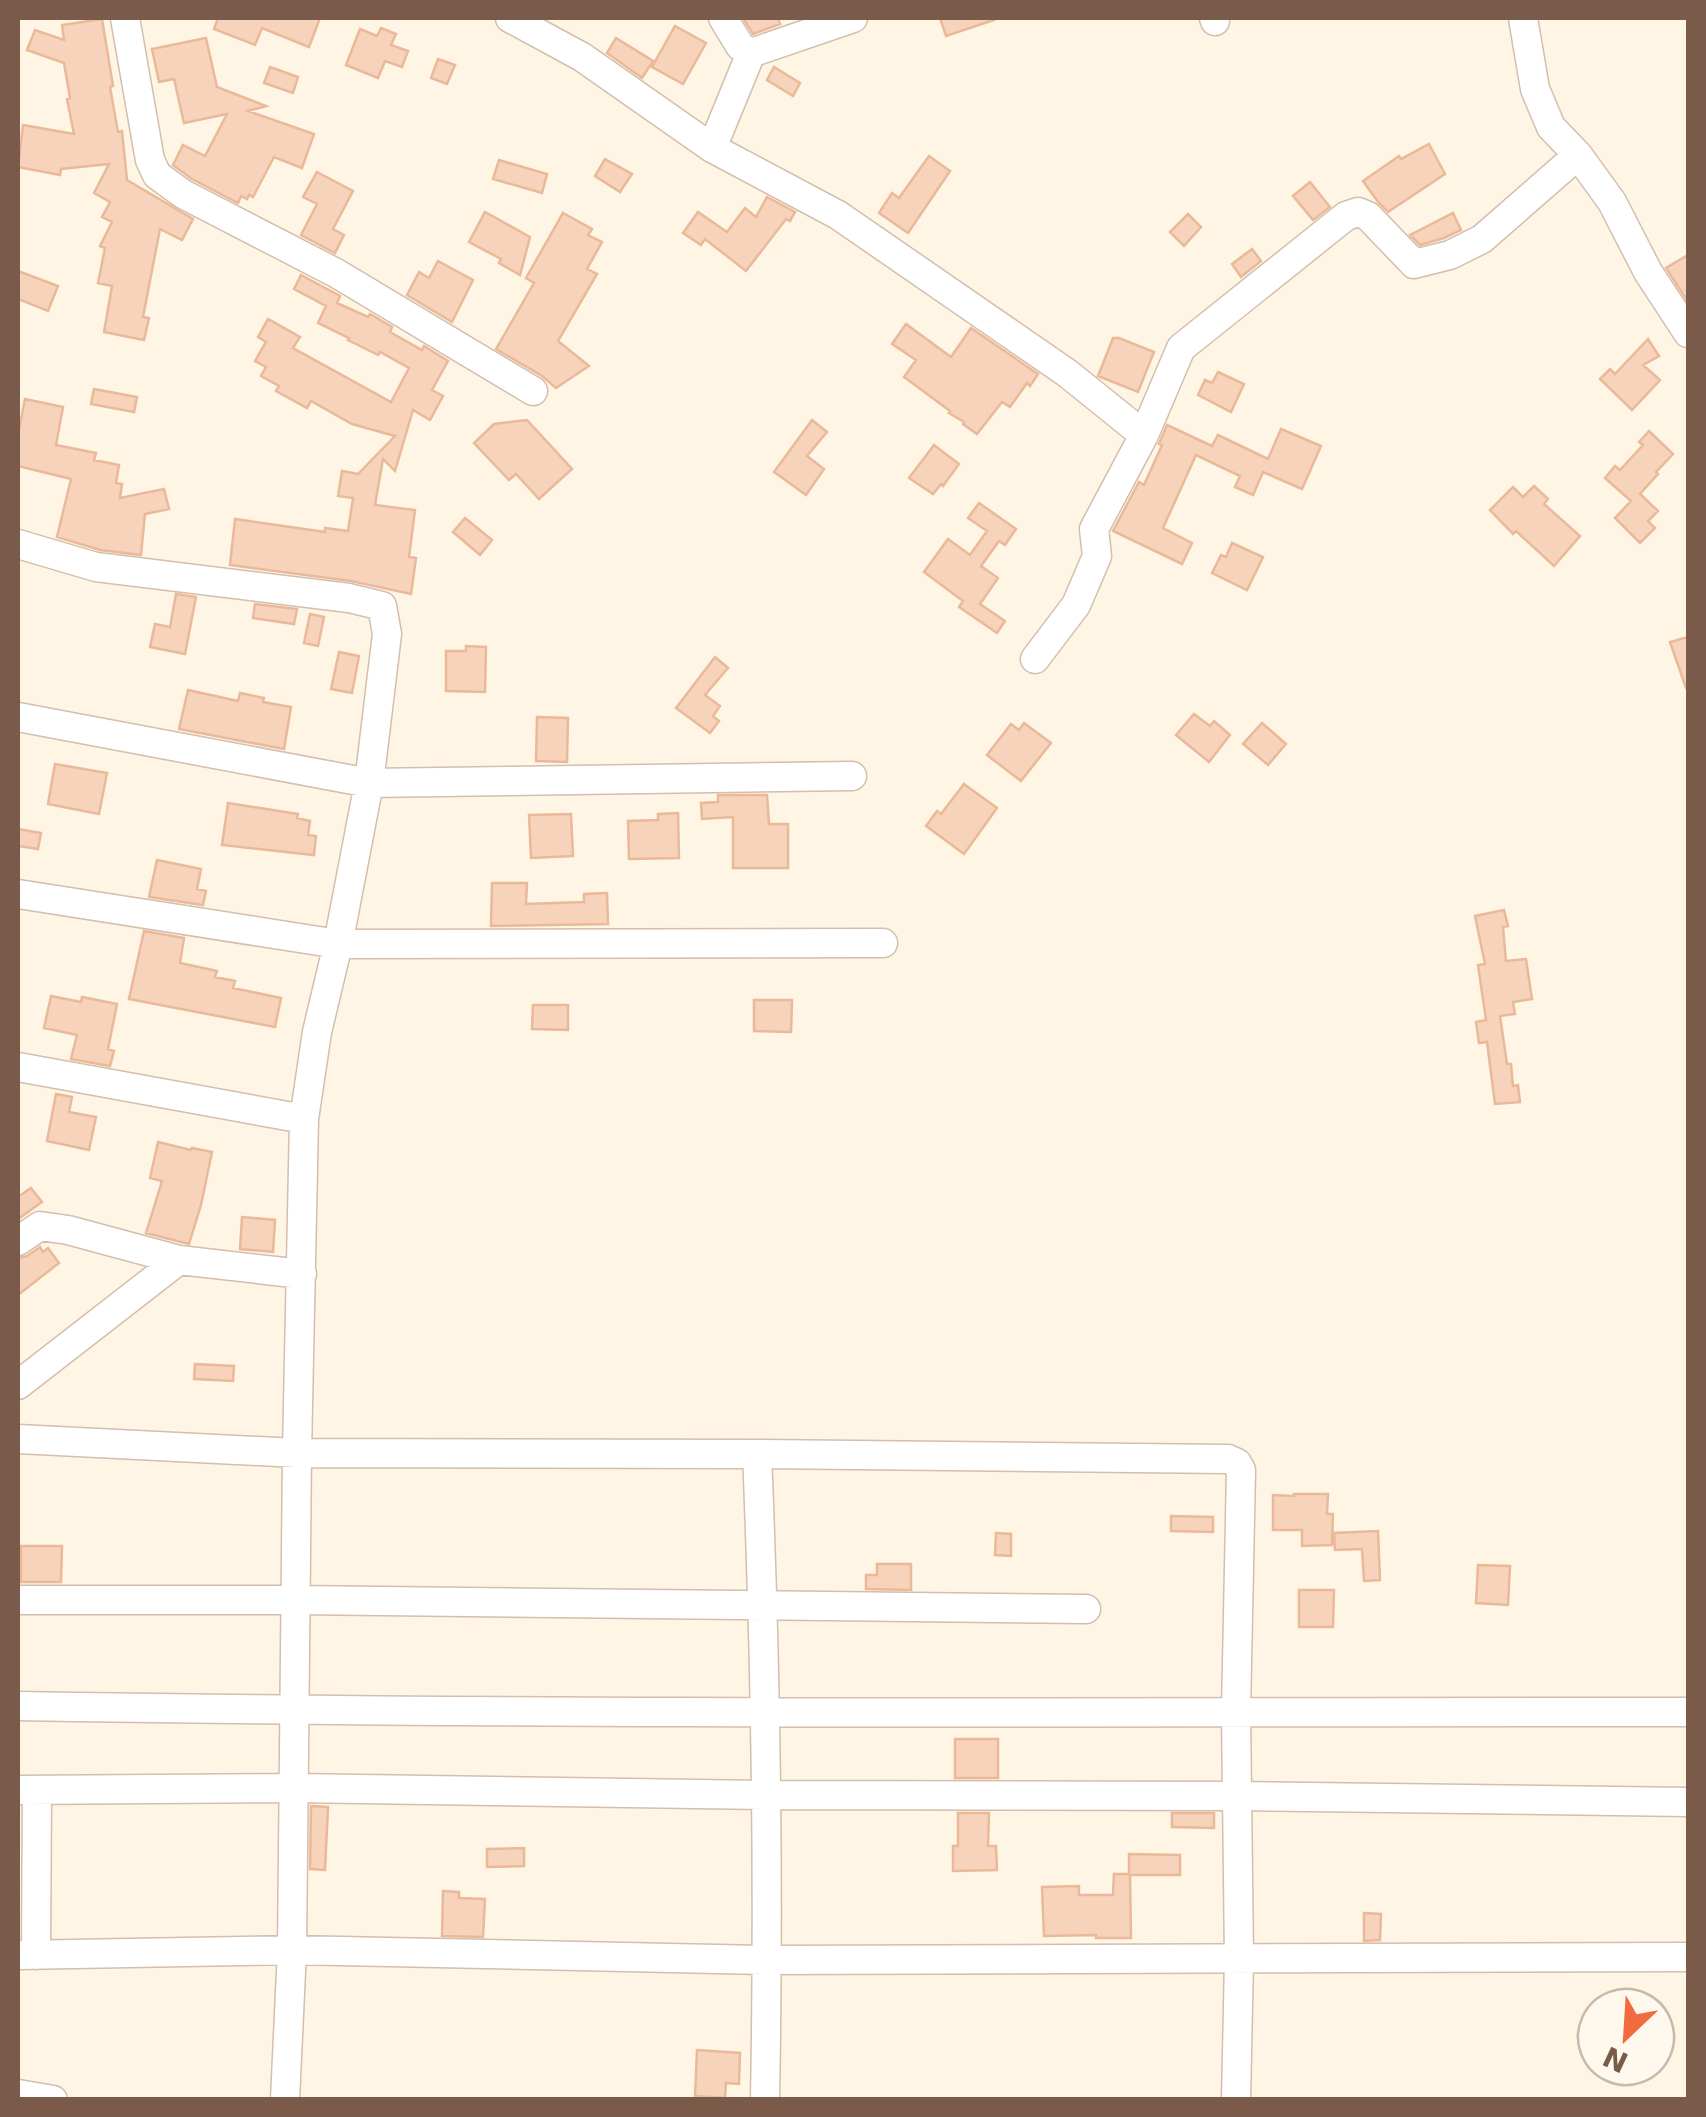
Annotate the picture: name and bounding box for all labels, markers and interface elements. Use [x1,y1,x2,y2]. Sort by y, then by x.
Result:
north arrow [1576,1987,1676,2087]
text: N [1598,2039,1633,2079]

